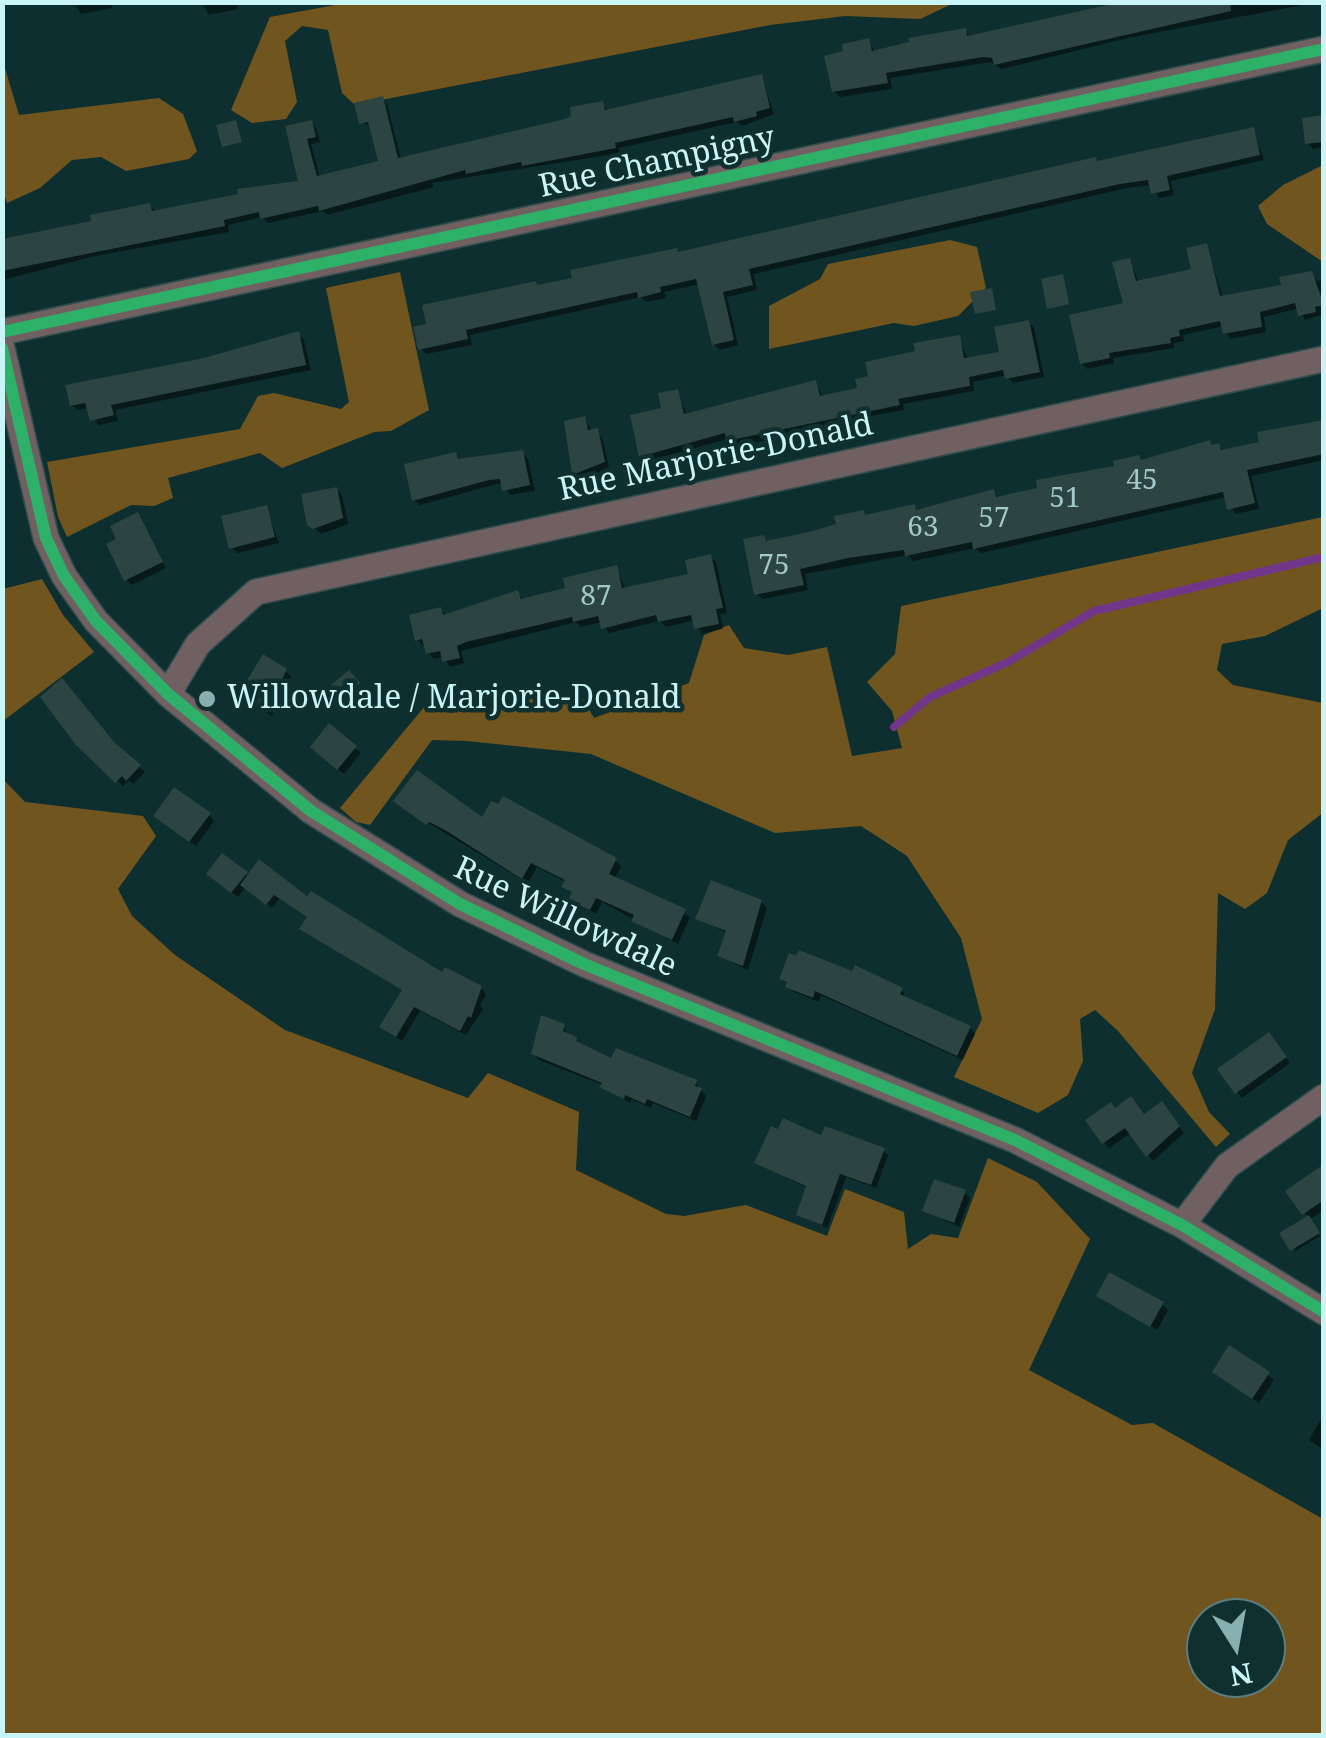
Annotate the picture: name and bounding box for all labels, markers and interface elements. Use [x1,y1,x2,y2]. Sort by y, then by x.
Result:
street label: Rue Champigny [536,119,778,207]
street label: Rue Marjorie-Donald [555,406,877,510]
house number: 45 [1126,464,1158,498]
house number: 51 [1049,482,1081,516]
house number: 57 [978,502,1010,536]
house number: 63 [907,511,939,545]
house number: 75 [758,549,790,583]
house number: 87 [580,580,612,614]
place label: Willowdale / Marjorie-Donald [227,680,681,718]
marker: Willowdale / Marjorie-Donald [196,688,218,710]
street label: Rue Willowdale [448,850,682,986]
north arrow [1186,1598,1286,1698]
text: N [1227,1655,1256,1696]

